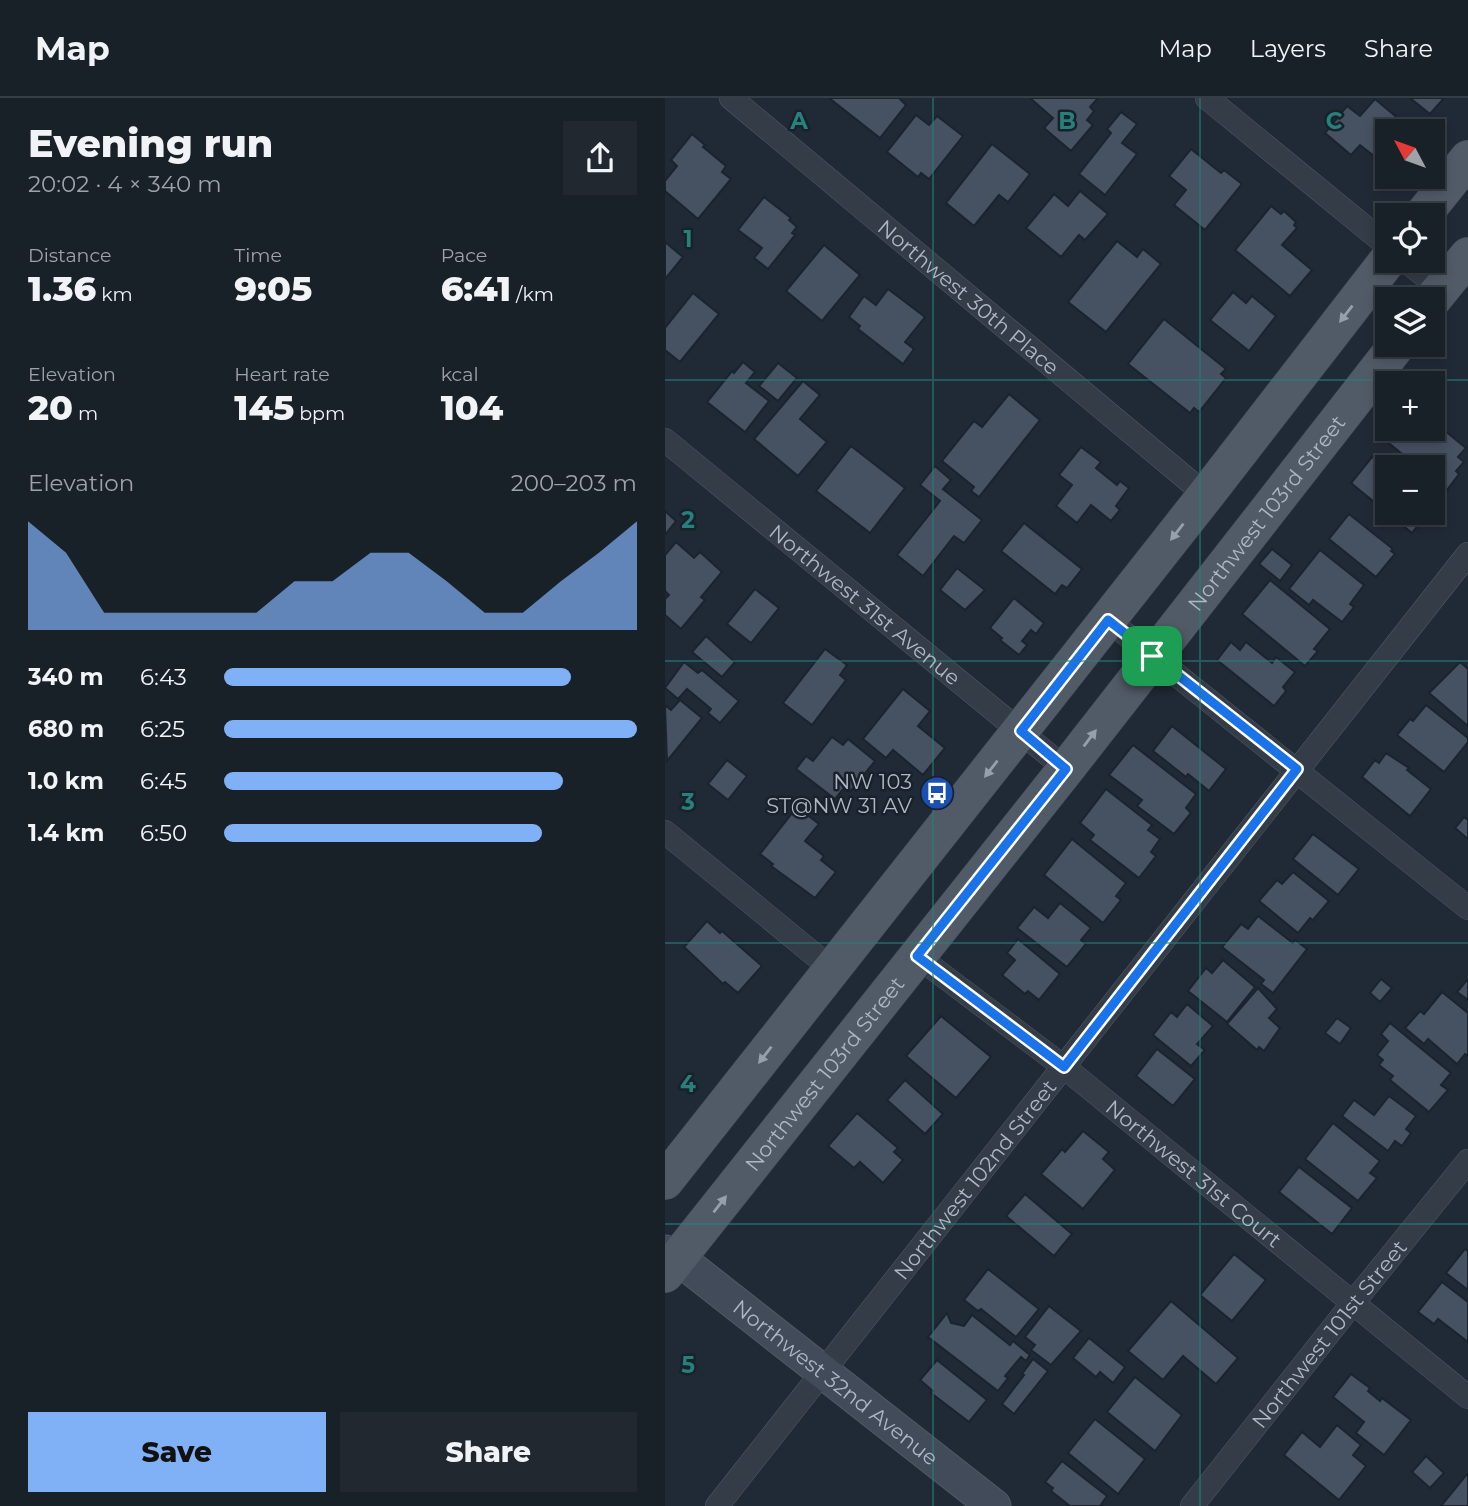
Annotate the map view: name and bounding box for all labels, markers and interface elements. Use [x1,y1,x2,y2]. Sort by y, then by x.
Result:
text: Map [35,28,110,68]
text: Map [1158,34,1212,63]
text: Layers [1250,34,1326,63]
text: Share [1364,34,1433,63]
text: A [789,107,808,135]
text: B [1058,107,1076,135]
text: C [1326,107,1343,135]
north arrow [1375,119,1445,189]
map controls [1375,119,1445,525]
text: Evening run [28,120,273,167]
button: share [563,121,637,195]
text: 20:02 · 4 × 340 m [28,170,222,198]
button: locate [1375,203,1445,273]
street label: Northwest 30th Place [873,214,1064,380]
text: 1 [683,225,693,253]
text: Distance [28,244,111,267]
text: Time [234,244,282,267]
text: Pace [441,244,487,267]
text: 1.36 [28,267,96,310]
text: 9:05 [234,267,312,310]
text: 6:41 [441,267,511,310]
text: km [96,283,133,306]
text: /km [511,283,554,306]
button: layers [1375,287,1445,357]
one-way arrow [1339,304,1353,323]
text: Elevation [28,363,116,386]
text: Heart rate [234,363,330,386]
text: kcal [441,363,479,386]
button: + [1375,371,1445,441]
text: 20 [28,386,73,429]
text: 145 [234,386,294,429]
text: 104 [441,386,503,429]
text: m [73,402,98,425]
text: bpm [294,402,345,425]
street label: Northwest 103rd Street [1182,410,1350,615]
button: − [1375,455,1445,525]
text: Elevation [28,469,134,497]
text: 200–203 m [511,469,637,497]
text: 2 [681,506,695,534]
street label: Northwest 31st Avenue [765,519,966,690]
one-way arrow [1169,523,1184,541]
pin [1122,626,1182,686]
icon: arrive [1133,637,1171,675]
text: 340 m [28,663,104,691]
text: 6:43 [140,663,187,691]
text: 680 m [28,715,104,743]
text: 6:25 [140,715,185,743]
one-way arrow [1082,729,1096,747]
one-way arrow [983,759,998,777]
text: 1.0 km [28,767,104,795]
text: 6:45 [140,767,187,795]
place label: NW 103 ST@NW 31 AV [766,769,912,818]
bus stop icon: NW 103 ST@NW 31 AV [918,774,956,812]
text: 3 [680,788,695,816]
text: 1.4 km [28,819,105,847]
text: 6:50 [140,819,187,847]
street label: Northwest 103rd Street [739,971,909,1176]
one-way arrow [758,1045,773,1063]
text: 4 [680,1070,696,1098]
street label: Northwest 102nd Street [888,1074,1061,1284]
street label: Northwest 31st Court [1101,1094,1287,1252]
one-way arrow [713,1196,728,1214]
street label: Northwest 101st Street [1246,1235,1412,1433]
street label: Northwest 32nd Avenue [728,1294,943,1470]
text: 5 [681,1351,695,1379]
button: Save [28,1412,326,1492]
button: Share [340,1412,637,1492]

